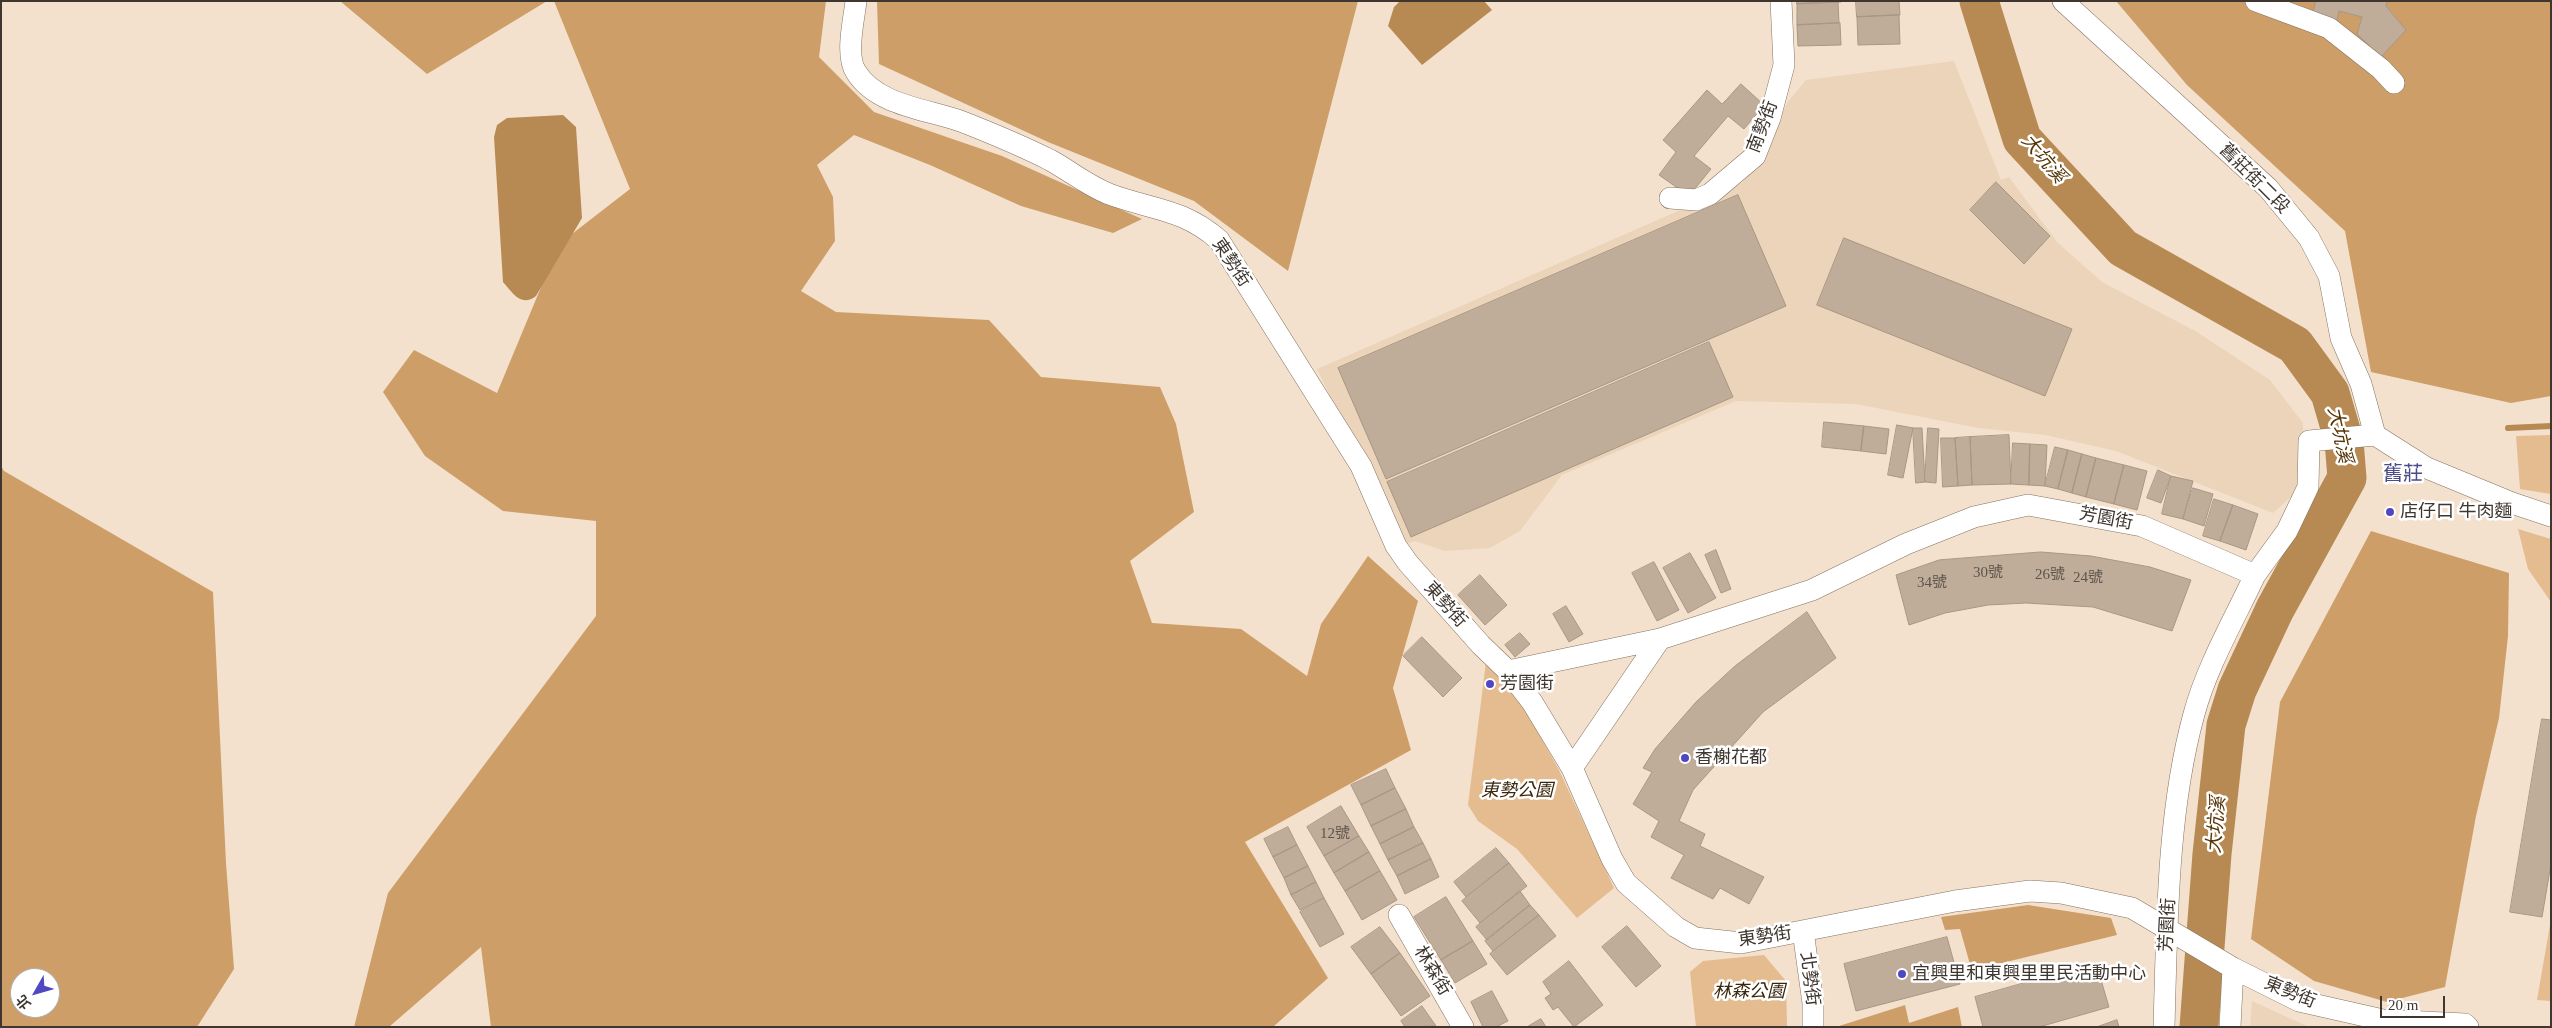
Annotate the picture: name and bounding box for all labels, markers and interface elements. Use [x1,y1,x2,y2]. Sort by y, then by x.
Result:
street label: 南勢街 [1743,98,1783,156]
water label: 大坑溪 [2016,130,2070,188]
street label: 舊莊街二段 [2215,140,2293,218]
street label: 東勢街 [1207,235,1255,291]
water label: 大坑溪 [2322,405,2356,465]
district label: 舊莊 [2383,463,2423,487]
place label: 店仔口 牛肉麵 [2400,501,2512,523]
street label: 芳園街 [2077,503,2135,535]
marker: 店仔口 牛肉麵 [2384,506,2396,518]
house number: 30號 [1973,564,2003,582]
house number: 26號 [2035,566,2065,584]
house number: 24號 [2073,569,2103,587]
house number: 34號 [1917,574,1947,592]
street label: 東勢街 [1419,578,1471,632]
place label: 芳園街 [1500,673,1554,695]
marker: 芳園街 [1484,678,1496,690]
place label: 香榭花都 [1695,747,1767,769]
marker: 香榭花都 [1679,752,1691,764]
park label: 東勢公園 [1481,780,1553,802]
water label: 大坑溪 [2203,796,2231,854]
house number: 12號 [1320,825,1350,843]
street label: 芳園街 [2156,897,2180,953]
street label: 東勢街 [1737,923,1793,951]
street label: 林森街 [1409,942,1455,1000]
street label: 北勢街 [1795,951,1823,1007]
place label: 宜興里和東興里里民活動中心 [1912,963,2146,985]
north arrow [10,968,60,1018]
marker: 宜興里和東興里里民活動中心 [1896,968,1908,980]
street label: 東勢街 [2261,973,2319,1013]
park label: 林森公園 [1713,981,1785,1003]
scale bar [2382,986,2447,1018]
text: 北 [13,992,34,1012]
text: 20 m [2388,997,2418,1013]

